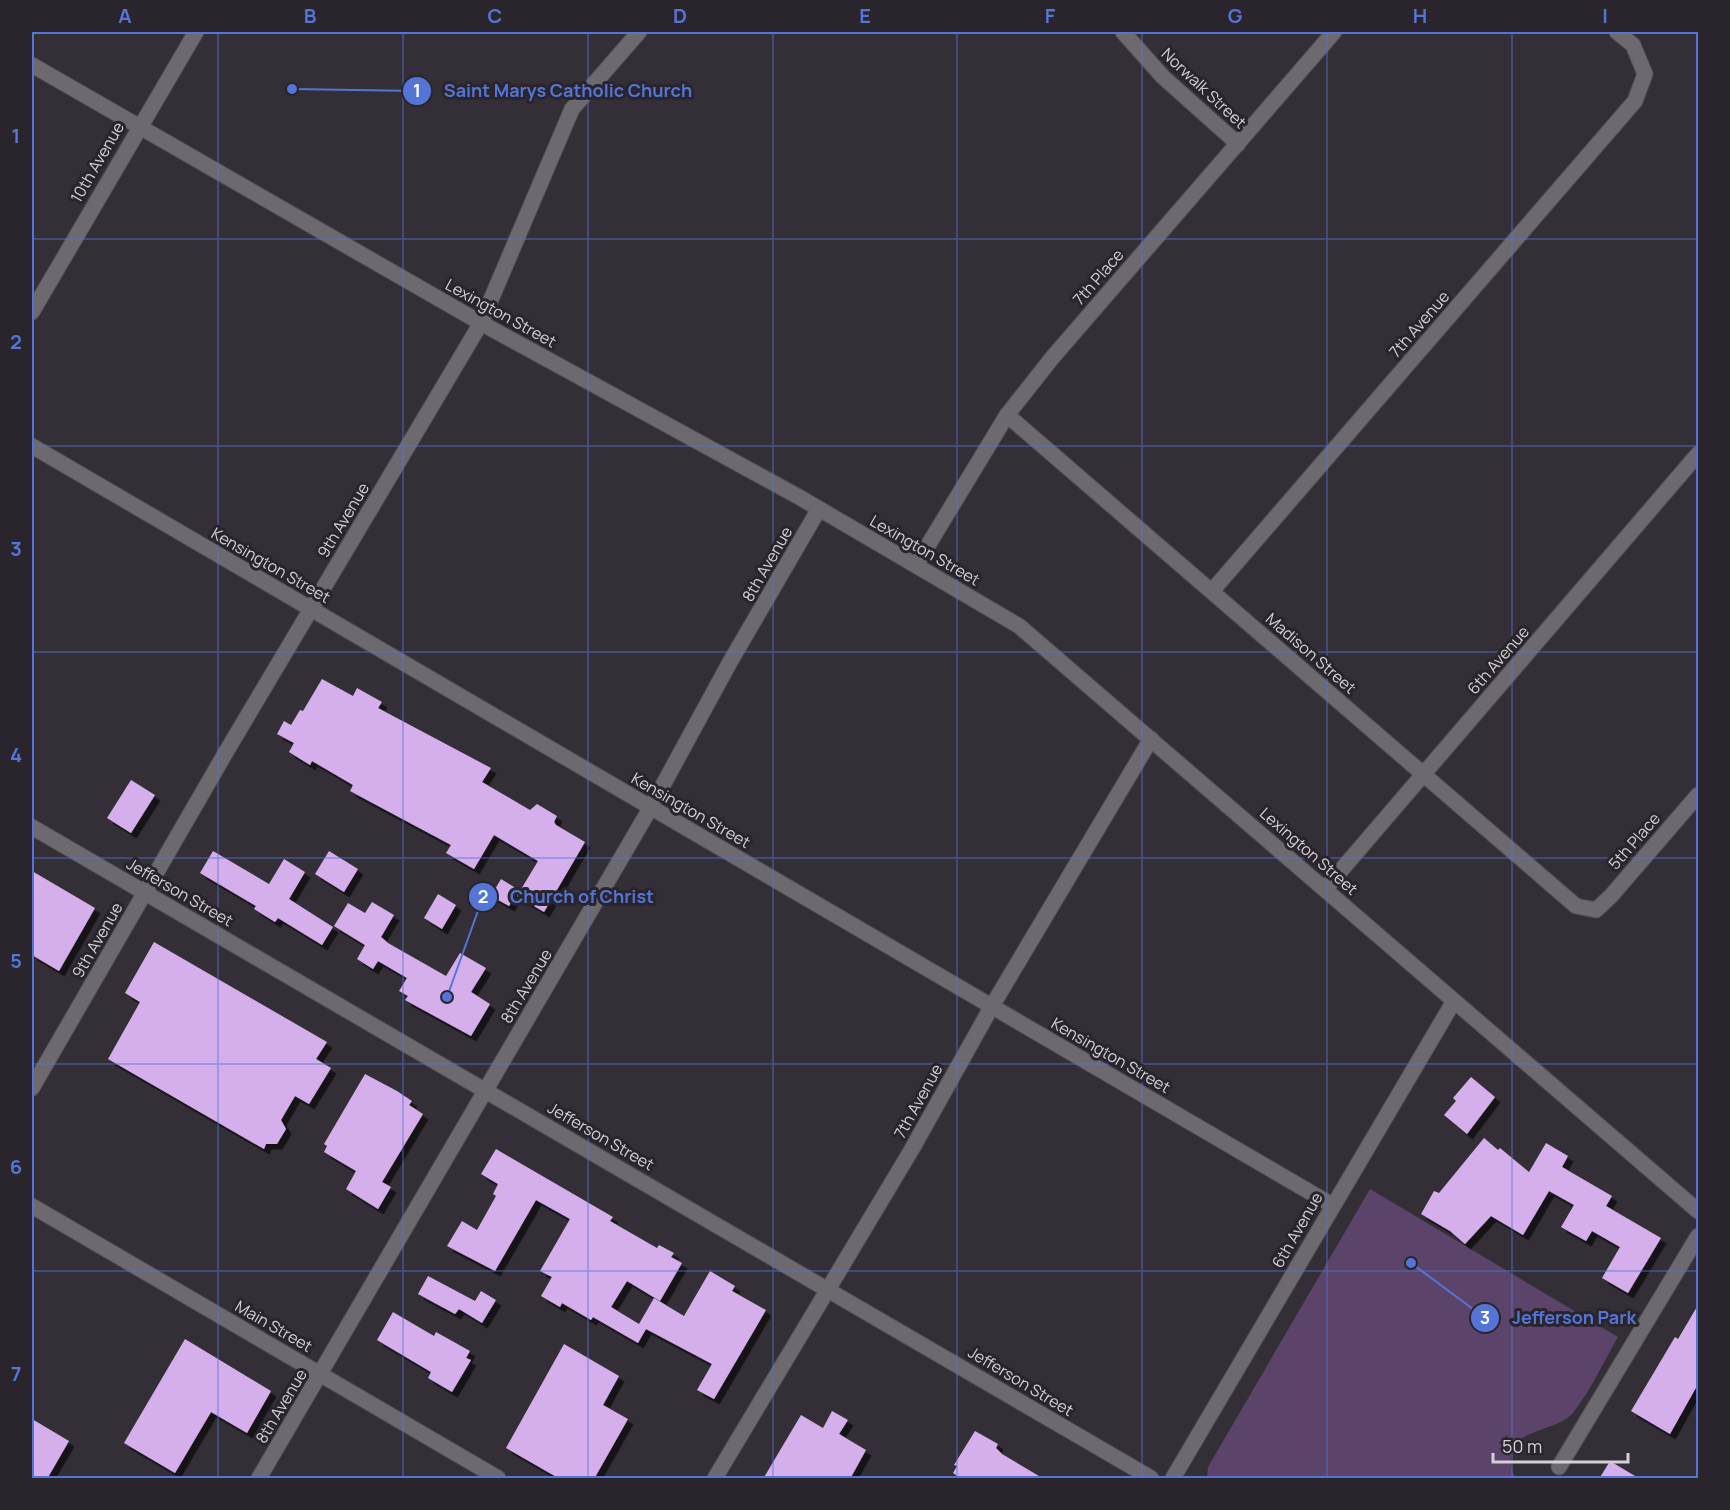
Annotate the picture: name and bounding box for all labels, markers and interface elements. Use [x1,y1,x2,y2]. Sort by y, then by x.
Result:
text: A [118,2,132,29]
text: B [304,2,317,29]
text: C [488,2,502,29]
text: D [673,2,687,29]
text: E [859,2,871,29]
text: F [1045,2,1056,29]
text: G [1228,2,1243,29]
text: H [1413,2,1427,29]
text: I [1602,2,1608,29]
street label: Norwalk Street [1157,43,1251,133]
callout: Saint Marys Catholic Church [402,73,704,109]
text: 1 [413,78,421,102]
text: Saint Marys Catholic Church [444,78,692,102]
street label: 10th Avenue [65,118,129,206]
text: 1 [12,122,20,149]
street label: 7th Place [1068,244,1128,310]
street label: Lexington Street [442,273,560,353]
street label: 7th Avenue [1384,286,1454,362]
text: 2 [10,328,22,355]
street label: 9th Avenue [312,478,374,562]
street label: Lexington Street [866,510,984,590]
street label: Kensington Street [208,522,334,608]
street label: 8th Avenue [737,522,797,606]
text: 3 [10,535,22,562]
street label: Madison Street [1261,608,1361,698]
street label: 6th Avenue [1462,621,1534,699]
text: 4 [10,741,22,768]
street label: Kensington Street [628,767,754,853]
street label: Lexington Street [1255,802,1363,900]
street label: 5th Place [1603,808,1665,874]
street label: Jefferson Street [123,853,237,931]
callout: Church of Christ [468,879,666,915]
text: 2 [478,884,488,908]
text: Church of Christ [510,884,654,908]
street label: 9th Avenue [67,898,127,982]
street label: 8th Avenue [495,945,557,1027]
text: 5 [10,947,22,974]
street label: Kensington Street [1048,1012,1174,1098]
street label: 7th Avenue [889,1060,947,1142]
street label: Jefferson Street [544,1097,658,1175]
text: 6 [10,1153,22,1180]
street label: 6th Avenue [1267,1188,1327,1272]
street label: Main Street [231,1295,317,1357]
callout: Jefferson Park [1470,1300,1648,1336]
text: 3 [1480,1305,1490,1329]
text: Jefferson Park [1512,1305,1637,1329]
street label: Jefferson Street [964,1341,1078,1421]
text: 7 [11,1360,21,1387]
street label: 8th Avenue [250,1365,312,1447]
scale bar [1493,1426,1628,1464]
text: 50 m [1502,1434,1542,1458]

